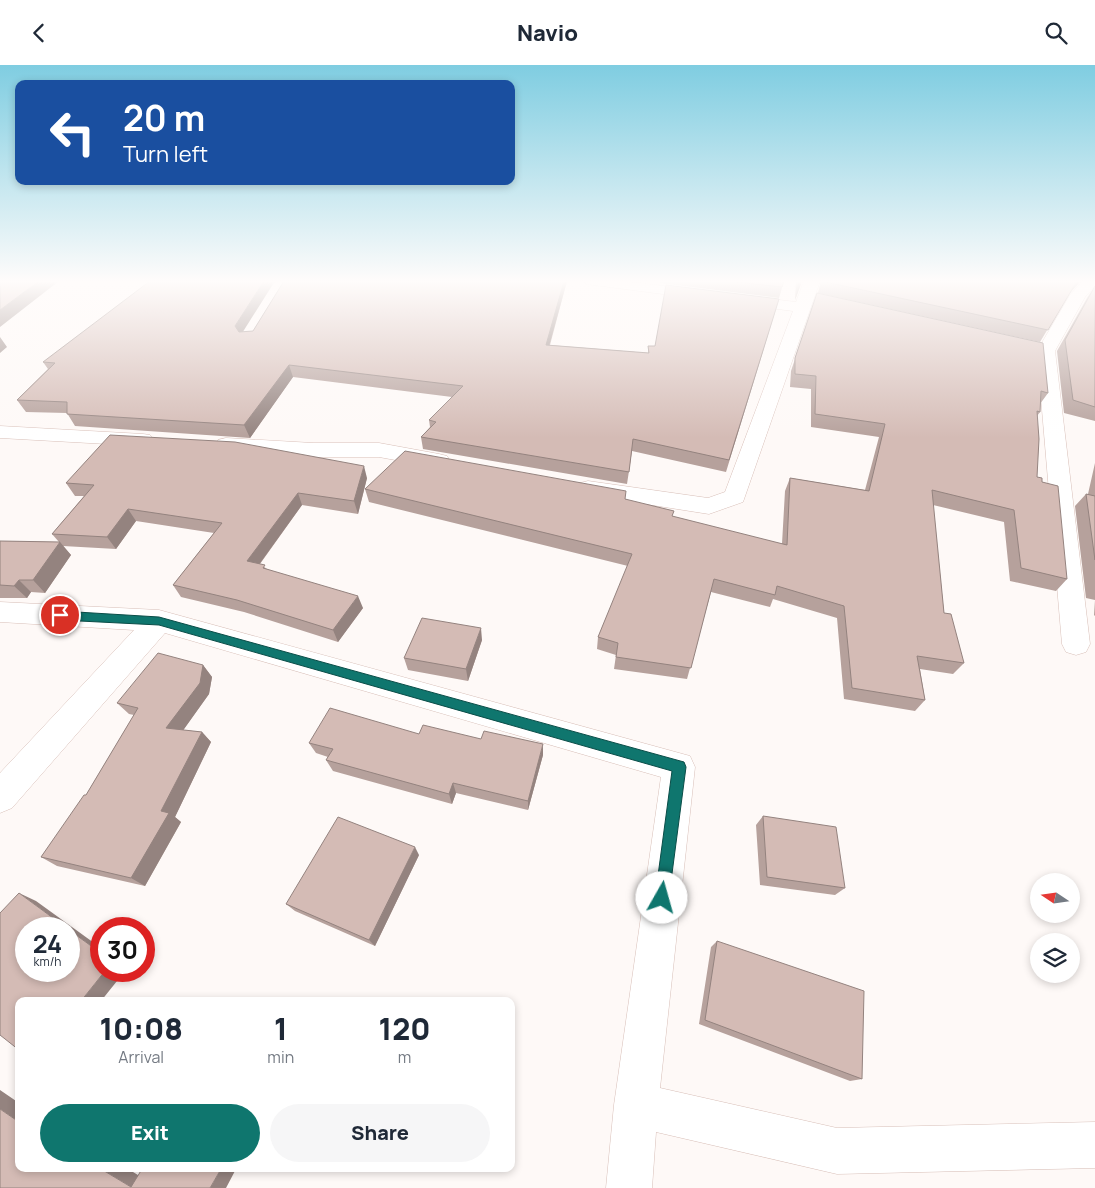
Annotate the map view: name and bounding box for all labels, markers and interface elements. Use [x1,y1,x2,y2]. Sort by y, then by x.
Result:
text: Navio [517,18,578,48]
icon: back [25,19,53,47]
icon: search [1042,19,1070,47]
text: 20 m [123,94,205,142]
icon: left [40,100,105,165]
text: Turn left [123,139,208,169]
pin [39,594,81,636]
icon: arrive [46,601,74,629]
position arrow [635,871,687,923]
north arrow [1030,873,1080,923]
map controls [1030,873,1080,983]
speed limit sign: 30 [90,917,155,982]
text: 24 [33,926,62,961]
button: layers [1030,933,1080,983]
text: km/h [34,953,61,970]
text: 10:08 [99,1008,183,1049]
text: 1 [274,1008,288,1049]
text: 120 [379,1008,431,1049]
text: Arrival [118,1046,164,1068]
text: min [267,1046,294,1068]
text: m [398,1046,411,1068]
button: Exit [40,1104,260,1162]
button: Share [270,1104,490,1162]

